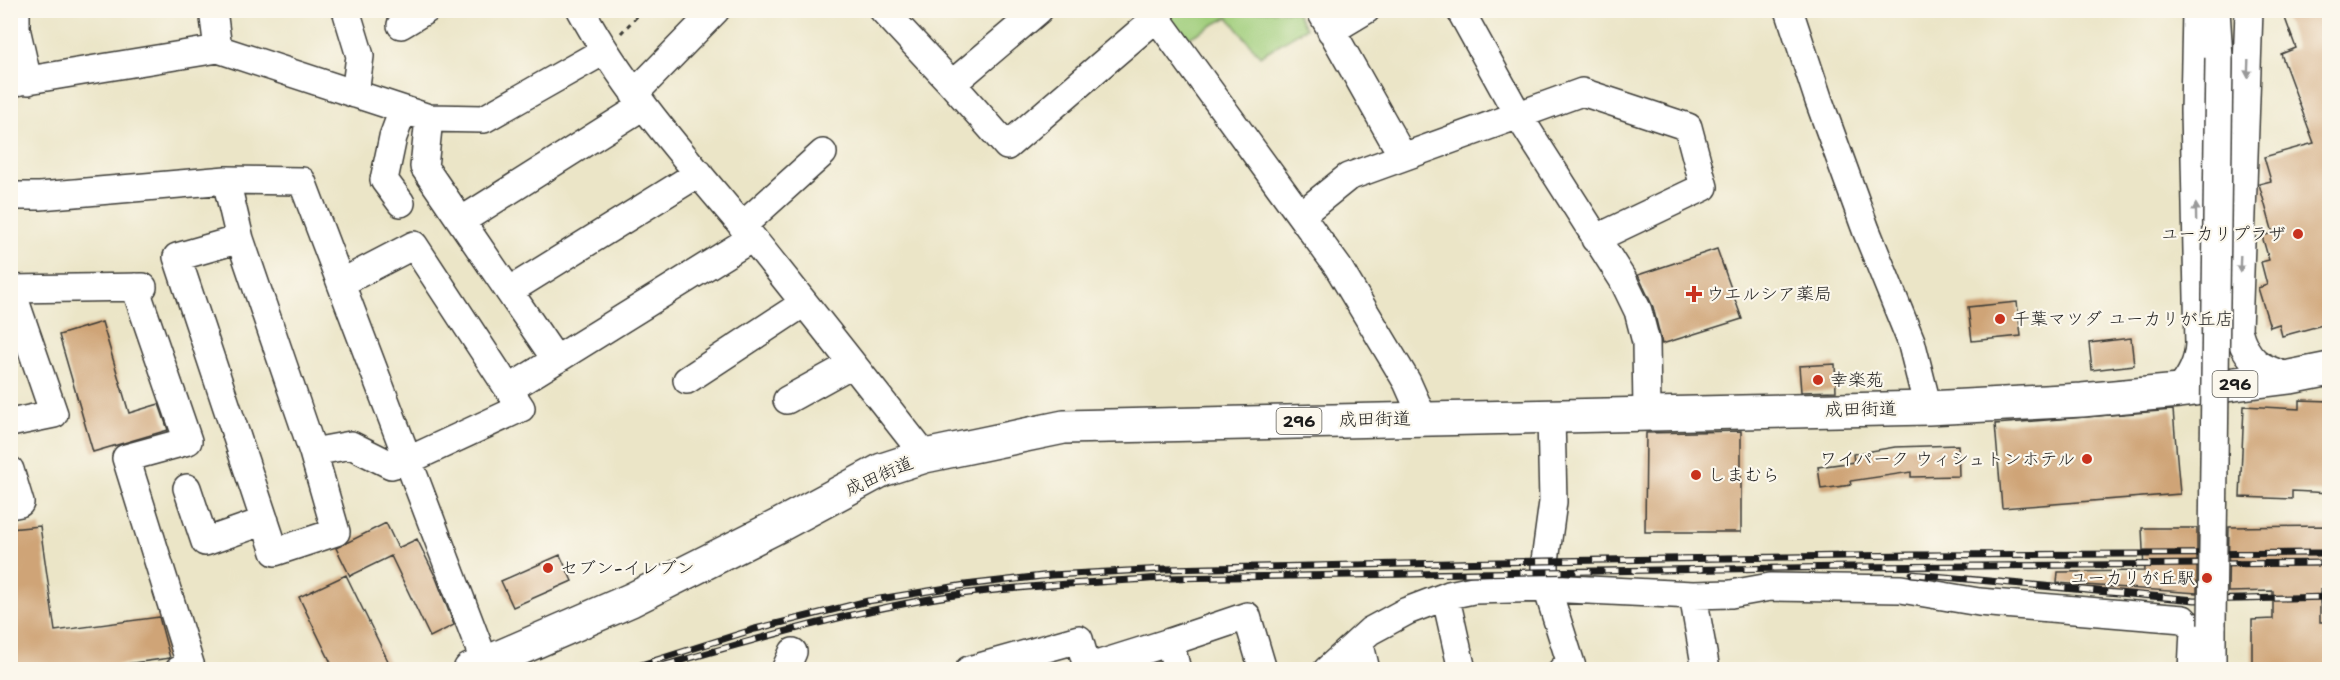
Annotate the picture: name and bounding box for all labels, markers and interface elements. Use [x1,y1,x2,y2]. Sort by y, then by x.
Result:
one-way arrow [2243,59,2252,78]
one-way arrow [2191,202,2201,221]
place label: ユーカリプラザ [2161,222,2286,246]
marker: ユーカリプラザ [2291,227,2305,241]
one-way arrow [2236,254,2245,273]
place label: ウエルシア薬局 [1706,282,1832,306]
marker: ウエルシア薬局 [1687,287,1701,301]
place label: 千葉マツダ ユーカリが丘店 [2012,307,2233,331]
marker: 千葉マツダ ユーカリが丘店 [1993,312,2007,326]
place label: 幸楽苑 [1830,368,1884,392]
road number: 296 [2212,371,2258,397]
marker: 幸楽苑 [1811,373,1825,387]
street label: 成田街道 [1825,396,1897,422]
street label: 成田街道 [1339,406,1411,432]
road number: 296 [1276,408,1322,434]
place label: ワイパーク ウィシュトンホテル [1819,447,2075,471]
street label: 成田街道 [841,450,917,502]
marker: ワイパーク ウィシュトンホテル [2080,452,2094,466]
place label: しまむら [1708,463,1780,487]
marker: しまむら [1689,468,1703,482]
place label: セブン-イレブン [560,556,695,580]
marker: セブン-イレブン [541,561,555,575]
place label: ユーカリが丘駅 [2070,566,2195,590]
marker: ユーカリが丘駅 [2200,571,2214,585]

